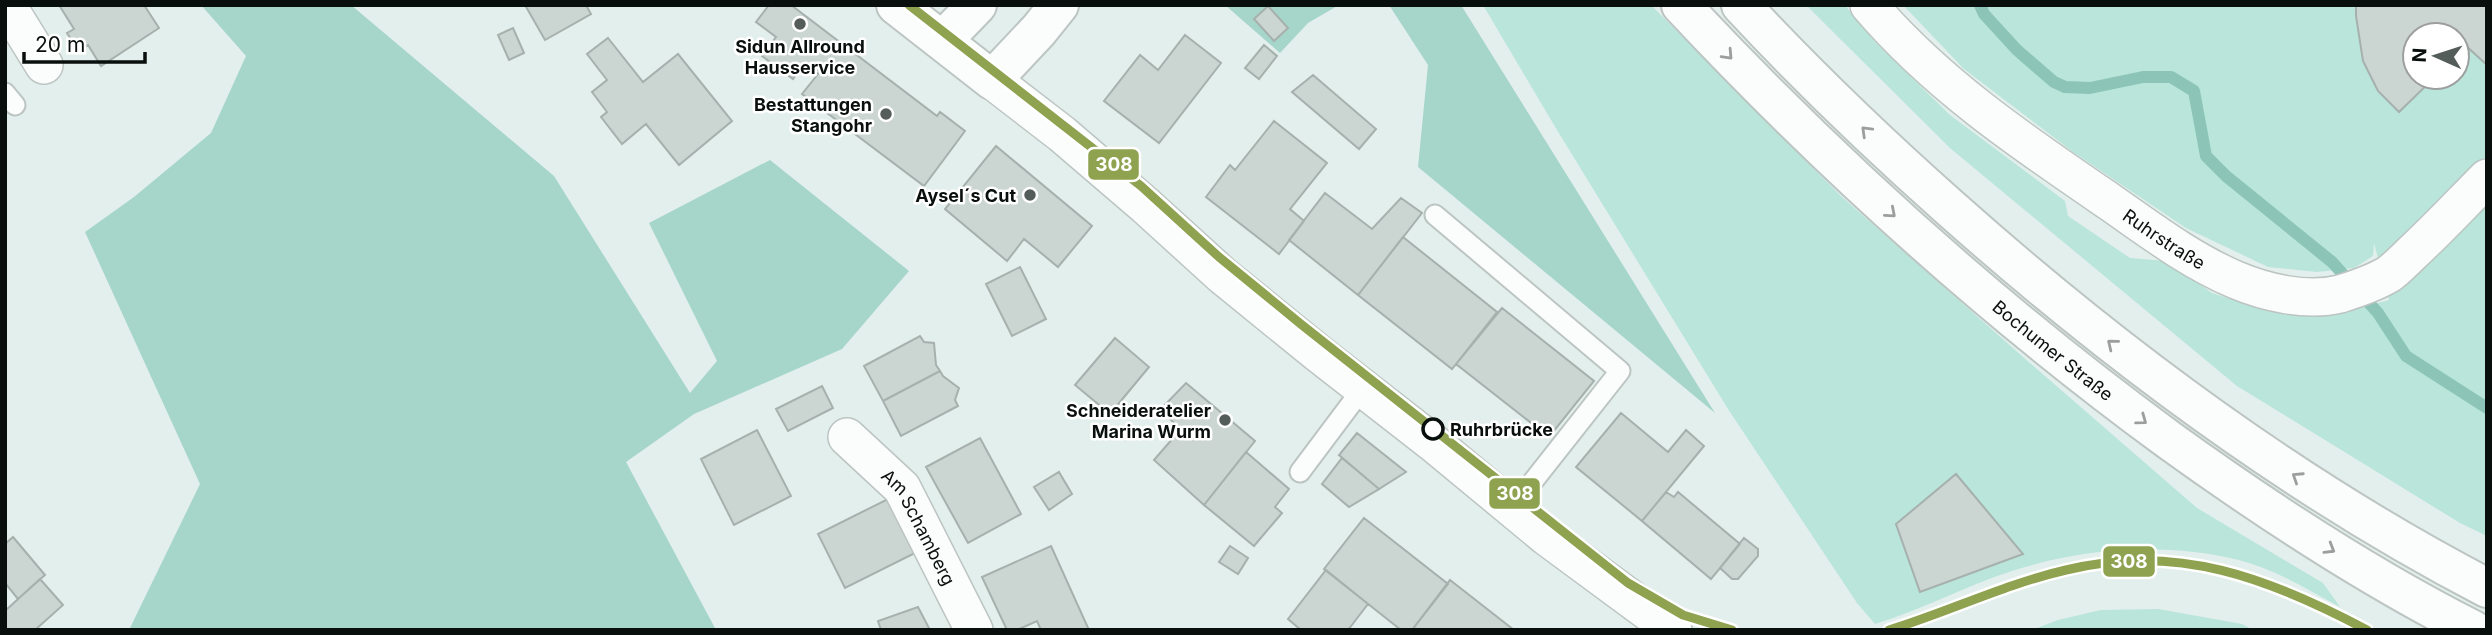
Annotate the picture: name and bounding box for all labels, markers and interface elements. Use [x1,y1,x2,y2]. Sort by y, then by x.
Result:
marker: Sidun Allround Hausservice [792,16,808,32]
scale bar [24,21,145,65]
north arrow [2401,21,2471,91]
text: 20 m [35,32,85,57]
place label: Sidun Allround Hausservice [735,36,865,78]
one-way arrow [1720,47,1732,60]
text: N [2408,47,2431,63]
place label: Bestattungen Stangohr [754,94,872,136]
marker: Bestattungen Stangohr [878,106,894,122]
one-way arrow [1862,127,1875,140]
line badge: 308 [1087,148,1140,181]
text: 308 [1095,153,1133,176]
place label: Aysel´s Cut [915,185,1016,206]
marker: Aysel´s Cut [1022,187,1038,203]
street label: Ruhrstraße [2119,204,2209,273]
one-way arrow [1883,205,1896,217]
street label: Bochumer Straße [1989,296,2117,405]
one-way arrow [2108,340,2120,353]
place label: Schneideratelier Marina Wurm [1066,400,1211,442]
marker: Schneideratelier Marina Wurm [1217,412,1233,428]
one-way arrow [2135,412,2147,424]
marker: Ruhrbrücke [1422,418,1444,440]
place label: Ruhrbrücke [1450,419,1553,440]
street label: Am Schamberg [878,464,960,589]
one-way arrow [2292,473,2305,485]
line badge: 308 [1488,477,1541,510]
text: 308 [1496,482,1534,505]
one-way arrow [2322,541,2335,554]
line badge: 308 [2102,545,2156,578]
text: 308 [2110,550,2148,573]

